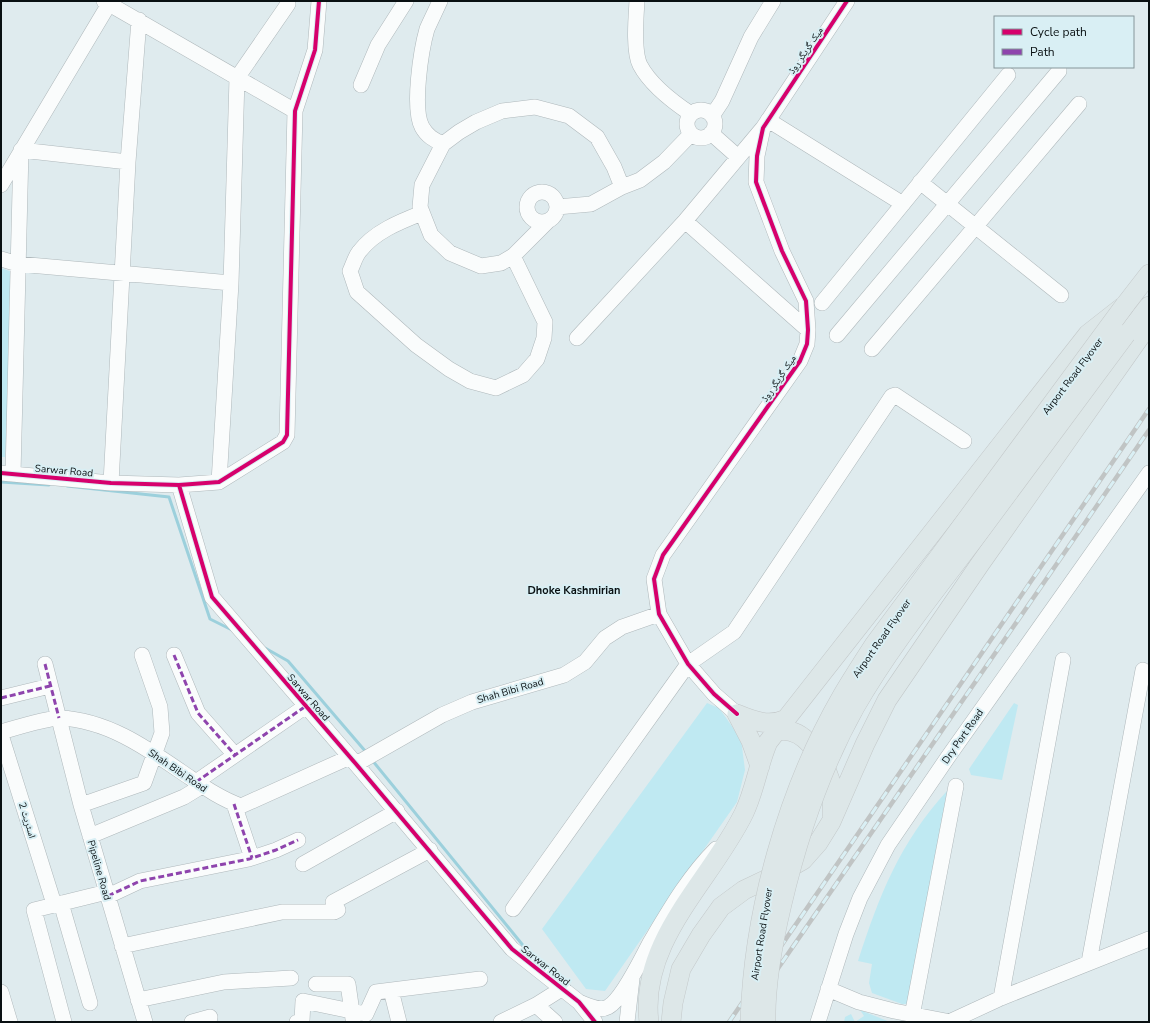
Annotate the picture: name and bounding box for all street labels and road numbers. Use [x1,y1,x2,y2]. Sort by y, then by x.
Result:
street label: میک گریگر روڈ [785,24,827,77]
street label: Airport Road Flyover [1039,335,1107,418]
street label: میک گریگر روڈ [758,352,800,405]
street label: Sarwar Road [34,461,94,481]
street label: Airport Road Flyover [849,596,915,681]
street label: Sarwar Road [284,671,333,724]
street label: Shah Bibi Road [475,675,545,707]
street label: Dry Port Road [939,706,987,767]
street label: Shah Bibi Road [145,746,210,796]
street label: اسٹریٹ 2 [15,801,39,840]
street label: Pipeline Road [84,839,114,902]
street label: Airport Road Flyover [748,887,776,981]
street label: Sarwar Road [518,942,573,989]

